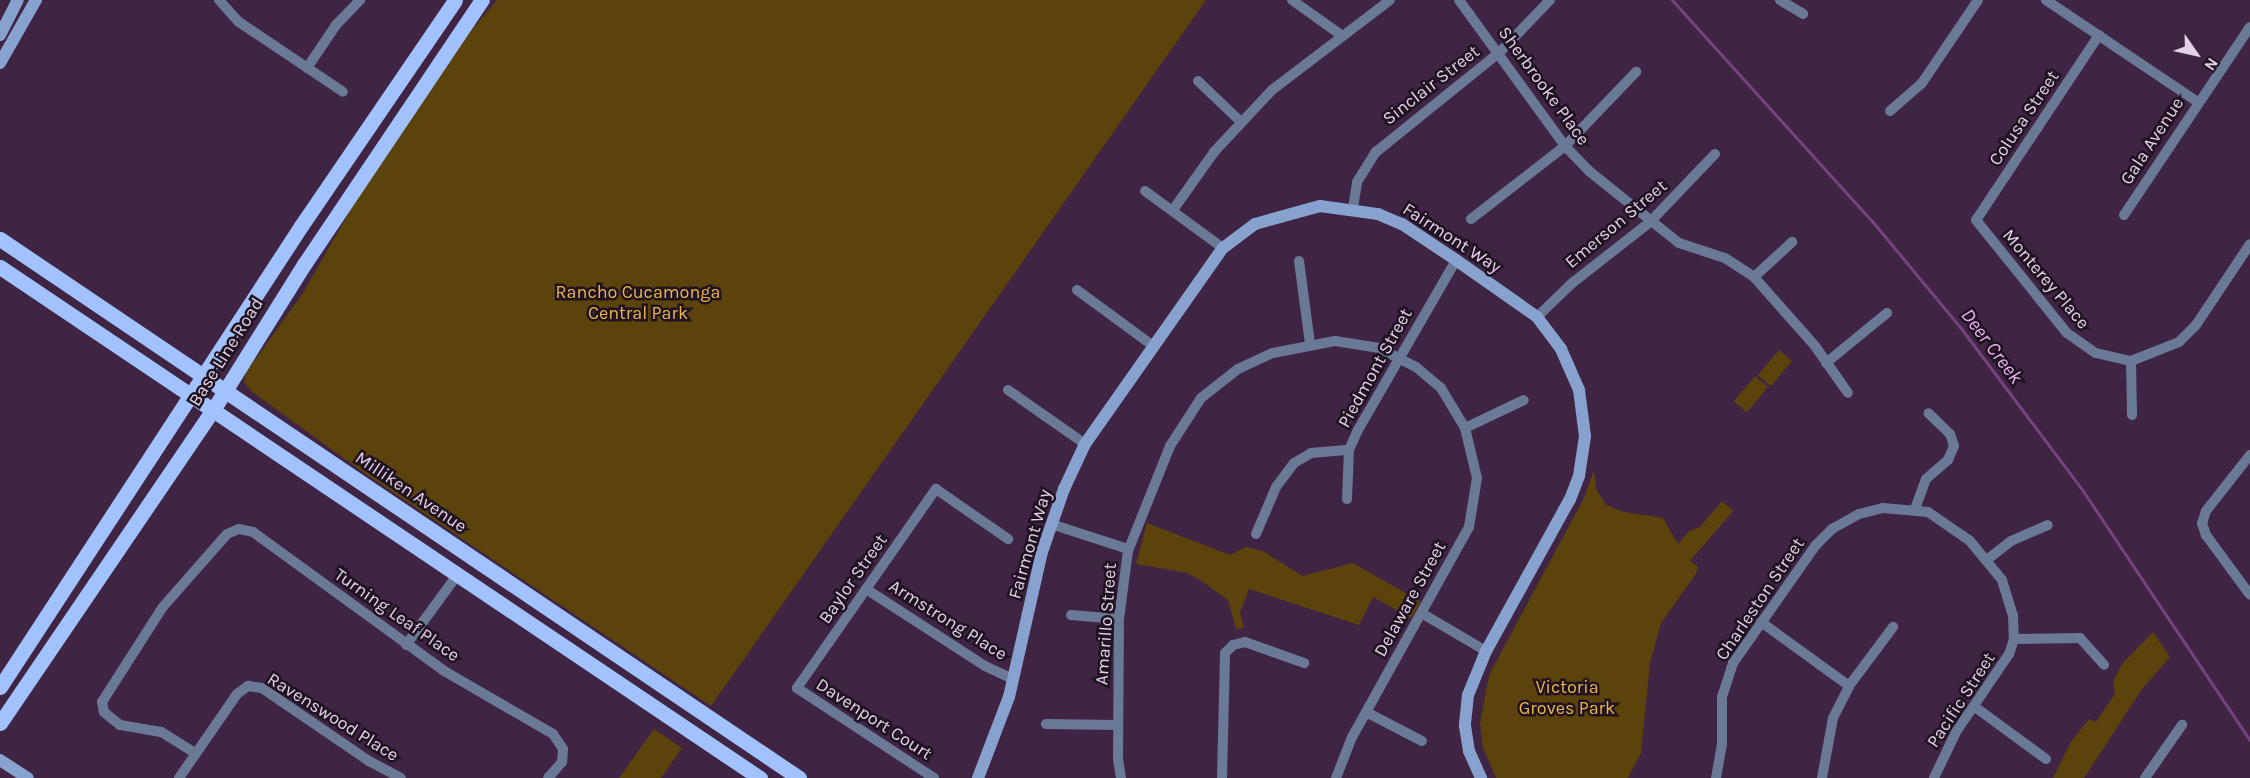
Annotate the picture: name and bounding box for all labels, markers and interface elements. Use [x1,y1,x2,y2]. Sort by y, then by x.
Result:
street label: Sherbrooke Place [1494,22,1594,150]
north arrow [2166,24,2226,84]
street label: Sinclair Street [1378,41,1484,129]
text: N [2200,54,2222,74]
street label: Colusa Street [1984,66,2064,170]
street label: Gala Avenue [2116,93,2188,189]
street label: Emerson Street [1561,175,1671,273]
street label: Fairmont Way [1399,198,1505,278]
street label: Monterey Place [1998,225,2094,333]
park label: Rancho Cucamonga Central Park [556,282,720,324]
street label: Base Line Road [184,294,268,410]
water label: Deer Creek [1956,304,2028,388]
street label: Piedmont Street [1333,305,1417,431]
street label: Milliken Avenue [351,447,471,537]
street label: Fairmont Way [1004,487,1056,601]
street label: Baylor Street [814,530,892,628]
street label: Charleston Street [1711,534,1809,664]
street label: Delaware Street [1369,538,1451,660]
street label: Amarillo Street [1091,562,1121,686]
street label: Turning Leaf Place [330,564,464,666]
street label: Armstrong Place [885,575,1011,665]
street label: Pacific Street [1922,648,2000,752]
street label: Ravenswood Place [263,668,403,766]
street label: Davenport Court [812,673,936,765]
park label: Victoria Groves Park [1519,677,1615,720]

